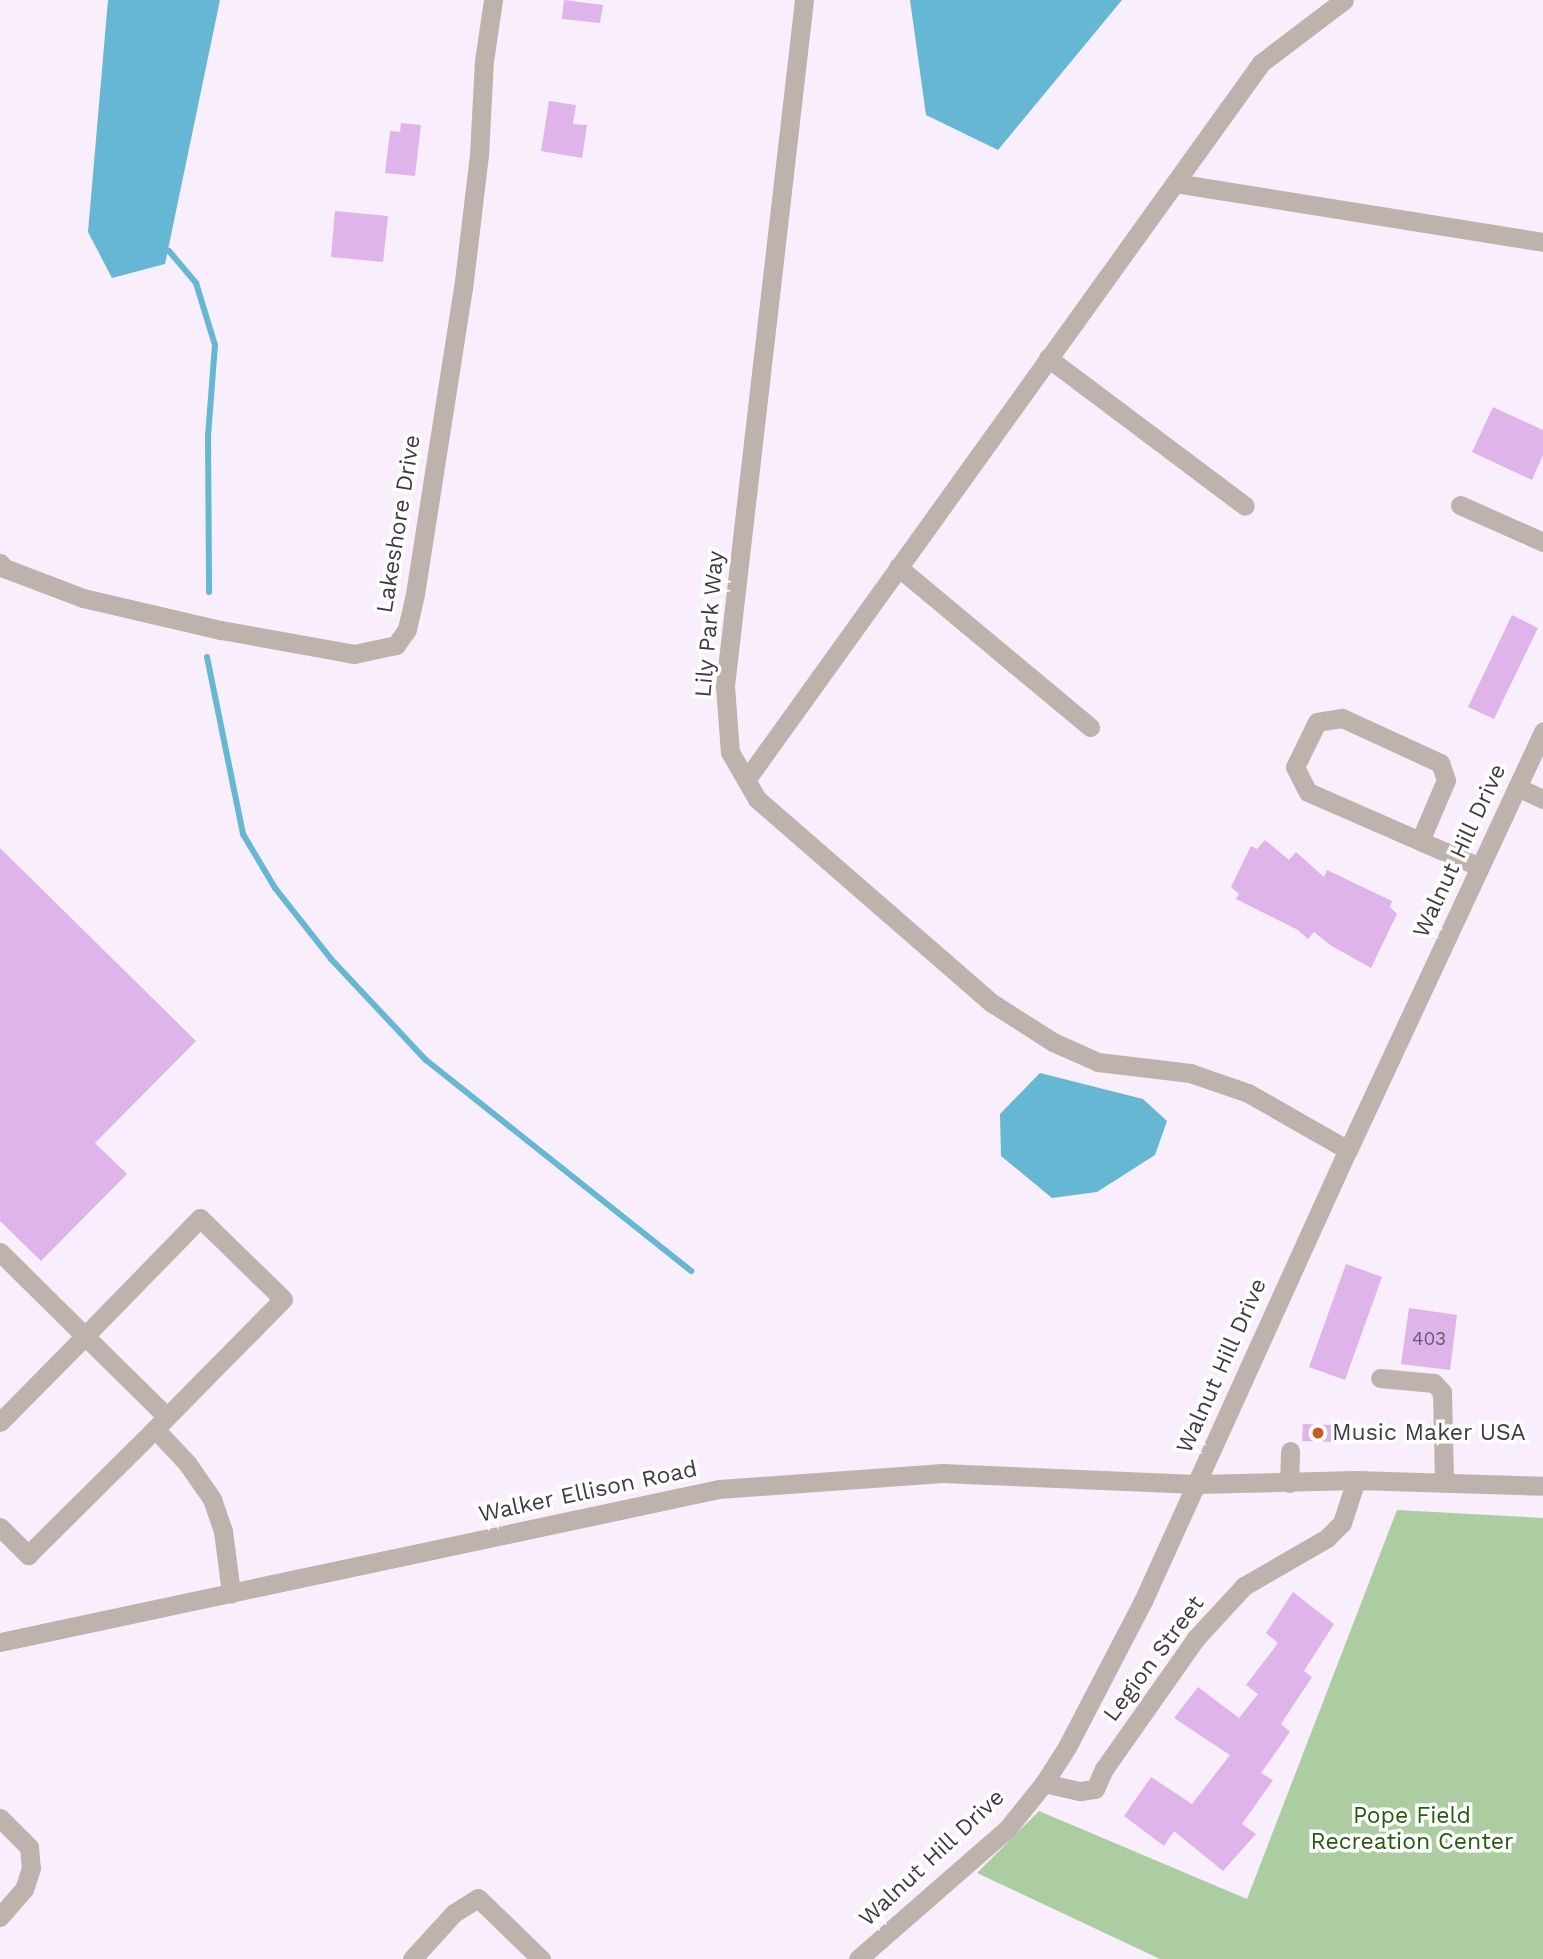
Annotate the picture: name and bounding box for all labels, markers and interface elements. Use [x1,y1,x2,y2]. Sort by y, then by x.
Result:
street label: Lakeshore Drive [371,433,427,615]
street label: Lily Park Way [690,549,730,699]
street label: Walnut Hill Drive [1407,759,1513,943]
street label: Walnut Hill Drive [1171,1274,1273,1458]
house number: 403 [1412,1328,1446,1350]
place label: Music Maker USA [1332,1419,1526,1447]
marker: Music Maker USA [1310,1425,1326,1441]
street label: Walker Ellison Road [476,1455,700,1529]
street label: Legion Street [1098,1591,1210,1727]
street label: Walnut Hill Drive [853,1783,1011,1933]
park label: Pope Field Recreation Center [1311,1802,1513,1856]

